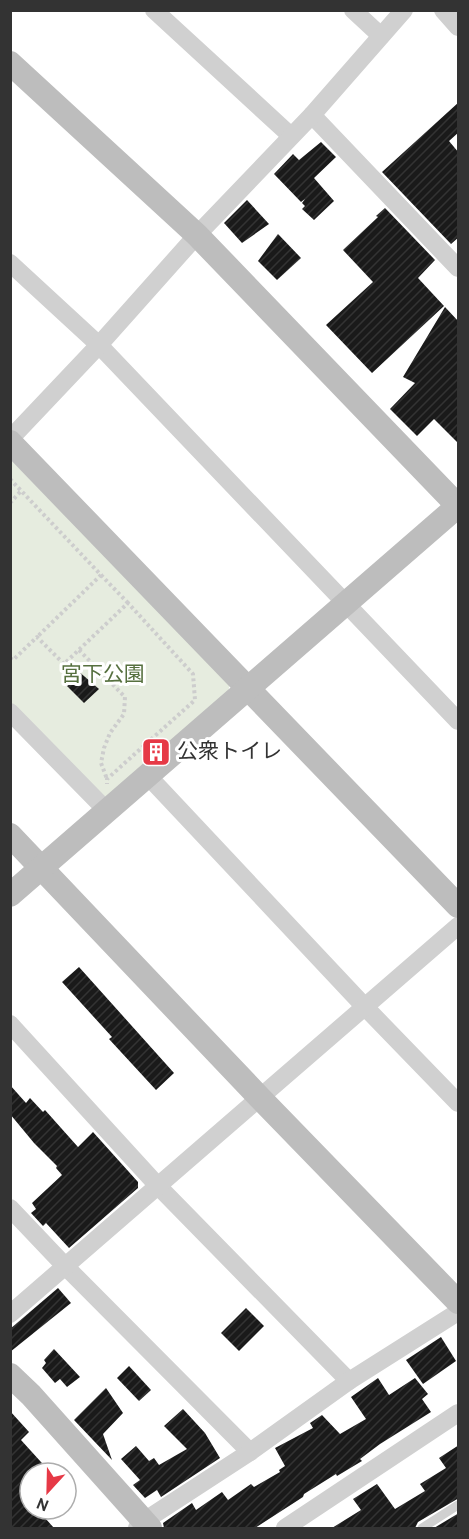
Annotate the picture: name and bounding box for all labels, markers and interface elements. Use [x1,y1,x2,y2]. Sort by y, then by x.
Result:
park label: 宮下公園 [61,662,145,689]
building icon: 公衆トイレ [140,736,172,768]
place label: 公衆トイレ [177,739,282,766]
north arrow [18,1461,78,1521]
text: N [34,1492,52,1514]

